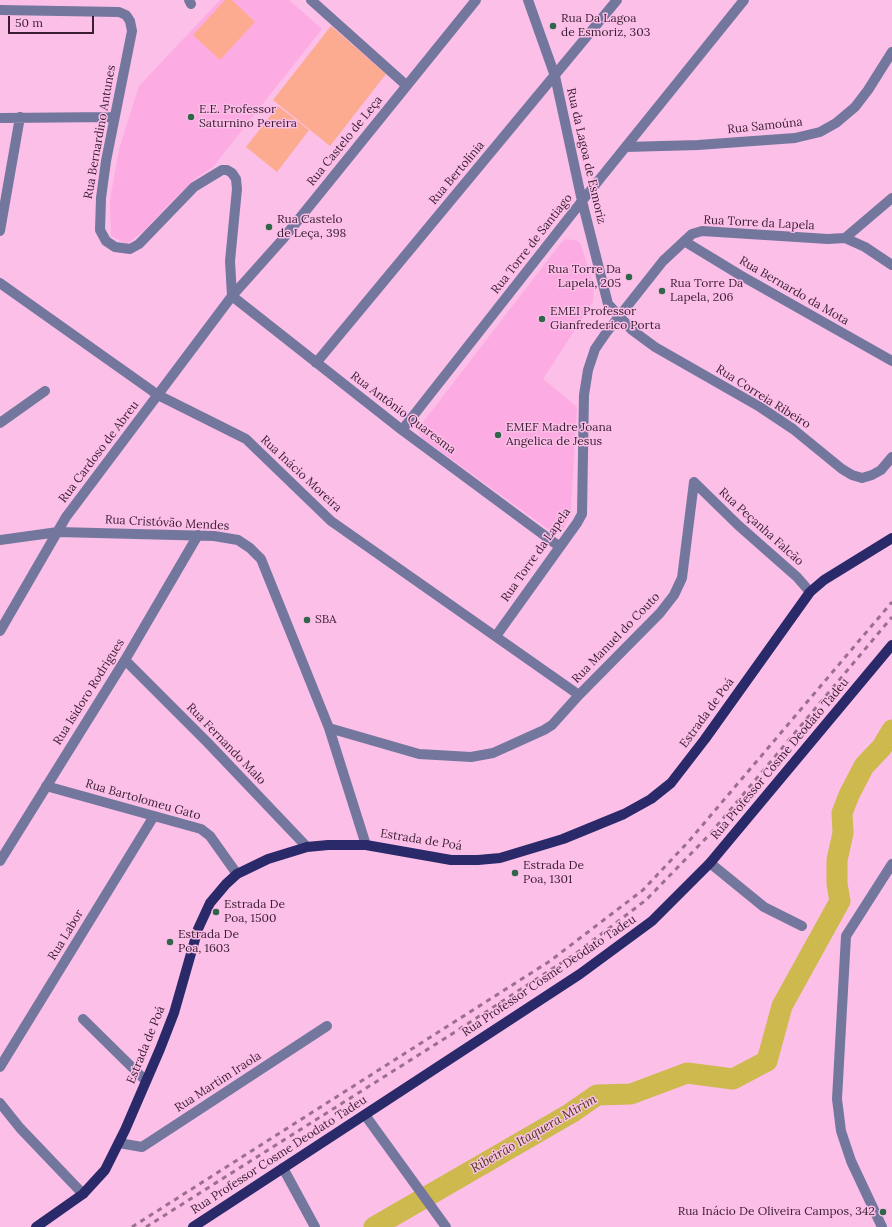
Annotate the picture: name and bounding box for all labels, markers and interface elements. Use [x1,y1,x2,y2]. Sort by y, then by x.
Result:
scale bar [10,8,96,34]
place label: Rua Da Lagoa de Esmoriz, 303 [561,12,650,40]
text: 50 m [15,15,43,30]
marker: Rua Da Lagoa de Esmoriz, 303 [548,21,558,31]
street label: Rua Bernardino Antunes [81,64,119,200]
street label: Rua da Lagoa de Esmoriz [563,87,609,225]
street label: Rua Castelo de Leça [304,93,386,189]
place label: E.E. Professor Saturnino Pereira [199,103,297,131]
marker: E.E. Professor Saturnino Pereira [186,112,196,122]
street label: Rua Samoúna [727,115,803,137]
street label: Rua Bertolínia [426,138,488,208]
street label: Rua Torre de Santiago [488,191,576,297]
place label: Rua Castelo de Leça, 398 [277,213,346,241]
street label: Rua Torre da Lapela [703,213,815,233]
marker: Rua Castelo de Leça, 398 [264,222,274,232]
street label: Rua Bernardo da Mota [737,254,851,328]
place label: Rua Torre Da Lapela, 205 [548,263,621,291]
marker: Rua Torre Da Lapela, 205 [624,272,634,282]
place label: Rua Torre Da Lapela, 206 [670,277,743,305]
marker: Rua Torre Da Lapela, 206 [657,286,667,296]
place label: EMEI Professor Gianfrederico Porta [550,305,661,333]
marker: EMEI Professor Gianfrederico Porta [537,314,547,324]
street label: Rua Correia Ribeiro [713,362,813,432]
street label: Rua Antônio Quaresma [347,369,459,457]
street label: Rua Cardoso de Abreu [56,398,142,506]
place label: EMEF Madre Joana Angelica de Jesus [506,421,612,449]
marker: EMEF Madre Joana Angelica de Jesus [493,430,503,440]
street label: Rua Inácio Moreira [257,433,345,515]
street label: Rua Peçanha Falcão [716,485,806,569]
street label: Rua Torre da Lapela [498,505,574,605]
street label: Rua Cristóvão Mendes [104,513,230,533]
street label: Rua Manuel do Couto [569,590,663,686]
place label: SBA [315,613,336,627]
marker: SBA [302,615,312,625]
street label: Rua Isidoro Rodrigues [50,636,128,748]
street label: Estrada de Poá [677,675,737,751]
street label: Rua Professor Cosme Deodato Tadeu [708,675,852,843]
street label: Rua Fernando Malo [183,700,269,788]
street label: Rua Bartolomeu Gato [84,777,202,823]
street label: Estrada de Poá [379,826,463,854]
place label: Estrada De Poa, 1301 [523,859,584,887]
marker: Estrada De Poa, 1301 [510,868,520,878]
place label: Estrada De Poa, 1500 [224,898,285,926]
street label: Rua Labor [45,907,87,963]
marker: Estrada De Poa, 1500 [211,907,221,917]
street label: Rua Professor Cosme Deodato Tadeu [459,912,639,1040]
place label: Estrada De Poa, 1603 [178,928,239,956]
marker: Estrada De Poa, 1603 [165,937,175,947]
street label: Estrada de Poá [124,1004,168,1086]
street label: Rua Martim Iraola [172,1049,264,1115]
water label: Ribeirão Itaquera Mirim [468,1092,600,1176]
street label: Rua Professor Cosme Deodato Tadeu [188,1093,370,1217]
place label: Rua Inácio De Oliveira Campos, 342 [678,1205,875,1219]
marker: Rua Inácio De Oliveira Campos, 342 [878,1207,888,1217]

